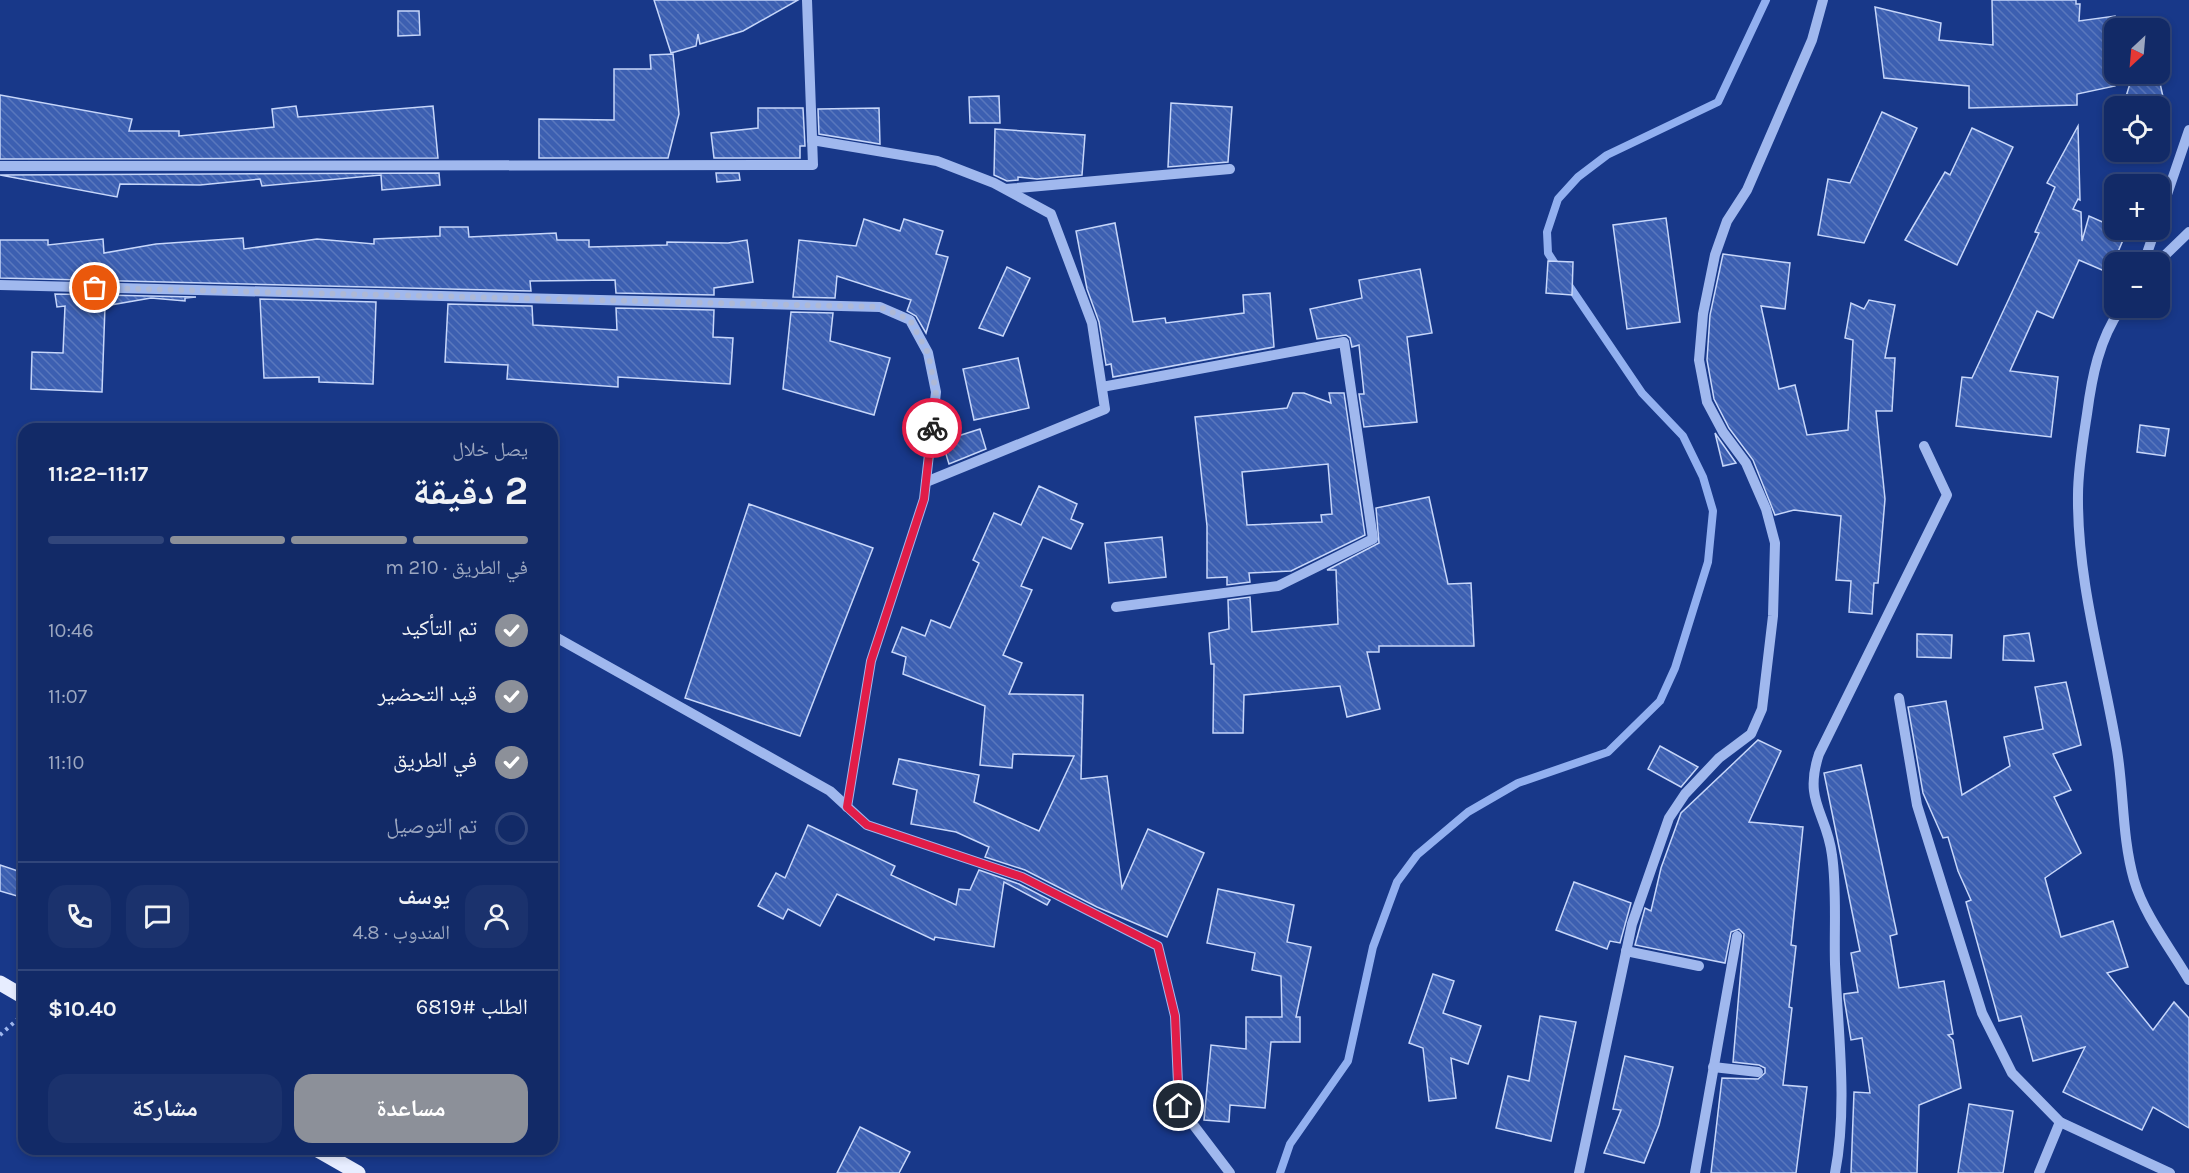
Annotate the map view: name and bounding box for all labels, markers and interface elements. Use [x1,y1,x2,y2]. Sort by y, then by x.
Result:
north arrow [2104,18,2170,84]
map controls [2104,18,2170,318]
button: locate [2104,96,2170,162]
button: + [2104,174,2170,240]
button: − [2104,252,2170,318]
pin [69,262,120,313]
icon: bag [78,271,111,304]
courier [902,398,962,458]
icon: bike [916,412,949,445]
text: يصل خلال [452,438,528,461]
text: 11:17–11:22 [48,461,148,487]
text: 2 دقيقة [413,468,528,514]
text: في الطريق · 210 m [385,556,528,579]
icon: check [495,614,528,647]
text: تم التأكيد [402,615,477,641]
text: 10:46 [48,619,94,642]
icon: check [495,680,528,713]
text: قيد التحضير [378,681,477,707]
text: 11:07 [48,685,87,708]
icon: check [495,746,528,779]
text: في الطريق [393,747,477,773]
text: 11:10 [48,751,84,774]
text: تم التوصيل [386,813,477,839]
text: يوسف [398,884,450,910]
button: phone [48,885,111,948]
button: chat [126,885,189,948]
button: person [465,885,528,948]
text: المندوب · 4.8 [353,921,450,944]
text: الطلب #6819 [416,994,528,1020]
text: $10.40 [48,996,117,1022]
button: مشاركة [48,1074,282,1143]
button: مساعدة [294,1074,528,1143]
pin [1153,1080,1204,1131]
icon: home [1162,1089,1195,1122]

